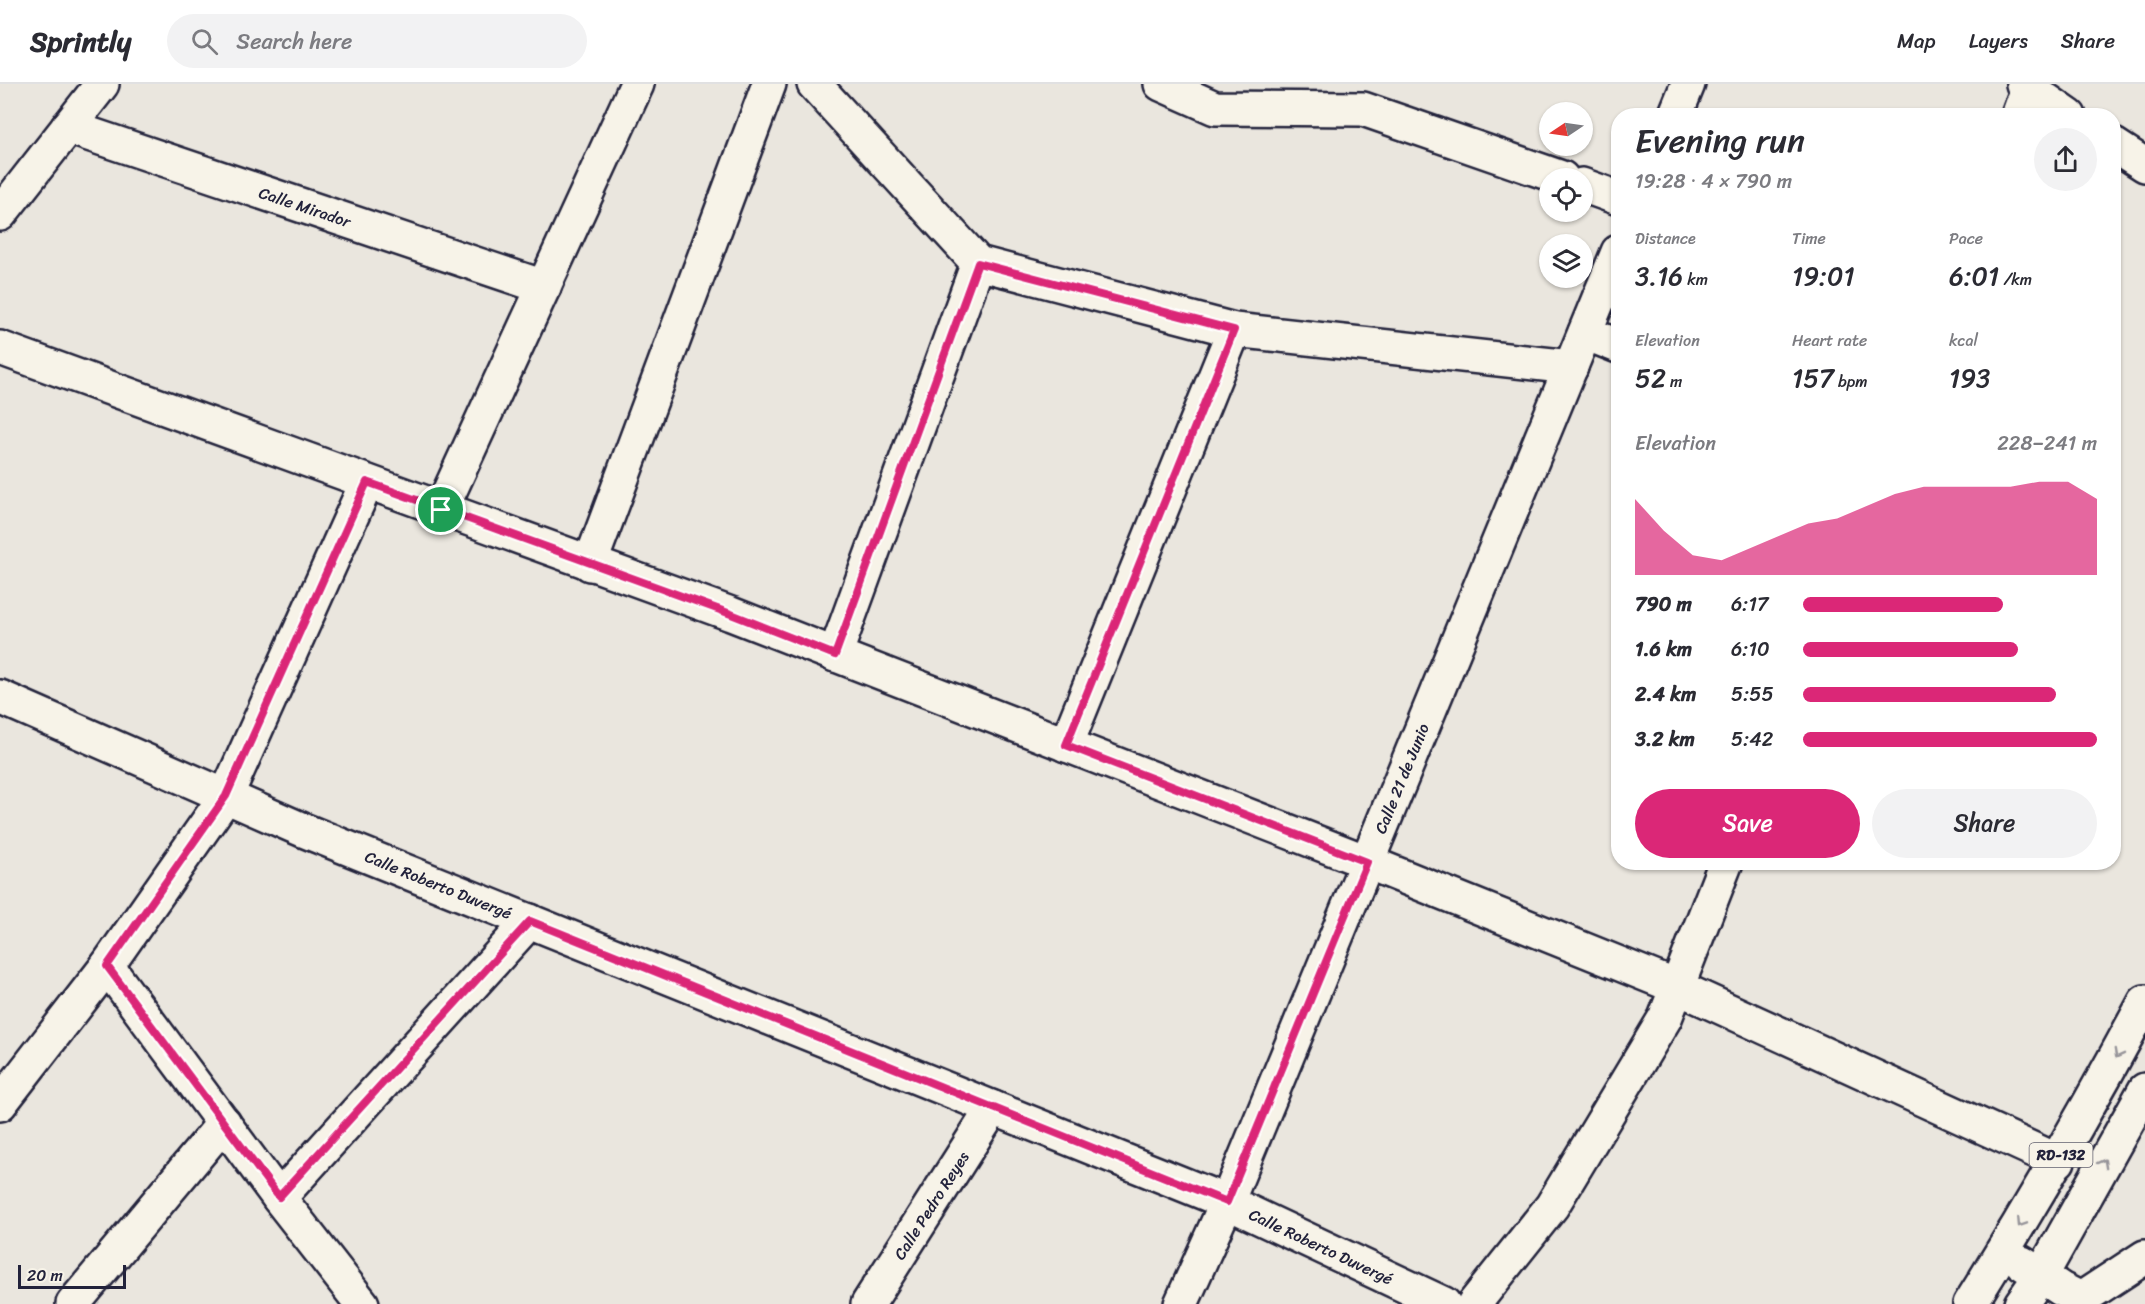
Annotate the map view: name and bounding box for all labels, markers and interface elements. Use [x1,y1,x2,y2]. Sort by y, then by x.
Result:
search box [167,14,587,68]
text: Sprintly [30,17,131,66]
text: Search here [236,22,352,61]
text: Map [1897,22,1936,60]
text: Layers [1969,22,2028,60]
text: Share [2061,22,2115,60]
icon: search [188,25,221,58]
north arrow [1539,102,1593,156]
map controls [1539,102,1593,288]
text: Evening run [1635,112,1805,170]
button: share [2034,128,2097,191]
text: 19:28 · 4 × 790 m [1635,164,1792,199]
button: locate [1539,168,1593,222]
street label: Calle Mirador [255,178,356,237]
text: Distance [1635,224,1696,253]
text: Time [1792,224,1826,253]
text: Pace [1949,224,1983,253]
button: layers [1539,234,1593,288]
text: 3.16 [1635,253,1683,299]
text: 19:01 [1792,253,1855,299]
text: 6:01 [1949,253,1999,299]
text: km [1683,265,1708,294]
text: /km [1999,265,2032,294]
text: Elevation [1635,326,1700,355]
text: Heart rate [1792,326,1867,355]
text: kcal [1949,326,1978,355]
text: 52 [1635,355,1666,401]
text: 157 [1792,355,1834,401]
text: 193 [1949,355,1990,401]
text: m [1666,367,1682,396]
text: bpm [1834,367,1868,396]
text: Elevation [1635,426,1716,461]
text: 228–241 m [1997,426,2097,461]
pin [415,484,466,535]
icon: arrive [424,493,457,526]
text: 790 m [1635,587,1692,622]
text: 6:17 [1731,587,1768,622]
text: 1.6 km [1635,632,1692,667]
text: 6:10 [1731,632,1770,667]
text: 2.4 km [1635,677,1696,712]
text: 5:55 [1731,677,1774,712]
street label: Calle 21 de Junio [1366,719,1438,838]
text: 3.2 km [1635,722,1695,757]
text: 5:42 [1731,722,1773,757]
button: Save [1635,789,1860,858]
button: Share [1872,789,2097,858]
street label: Calle Roberto Duvergé [360,842,516,928]
one-way arrow [2114,1048,2125,1058]
road number: RD-132 [2030,1143,2092,1167]
street label: Calle Pedro Reyes [886,1145,977,1266]
one-way arrow [2096,1158,2107,1169]
street label: Calle Roberto Duvergé [1244,1200,1398,1293]
one-way arrow [2017,1216,2028,1227]
text: 20 m [27,1261,63,1290]
scale bar [18,1262,126,1290]

